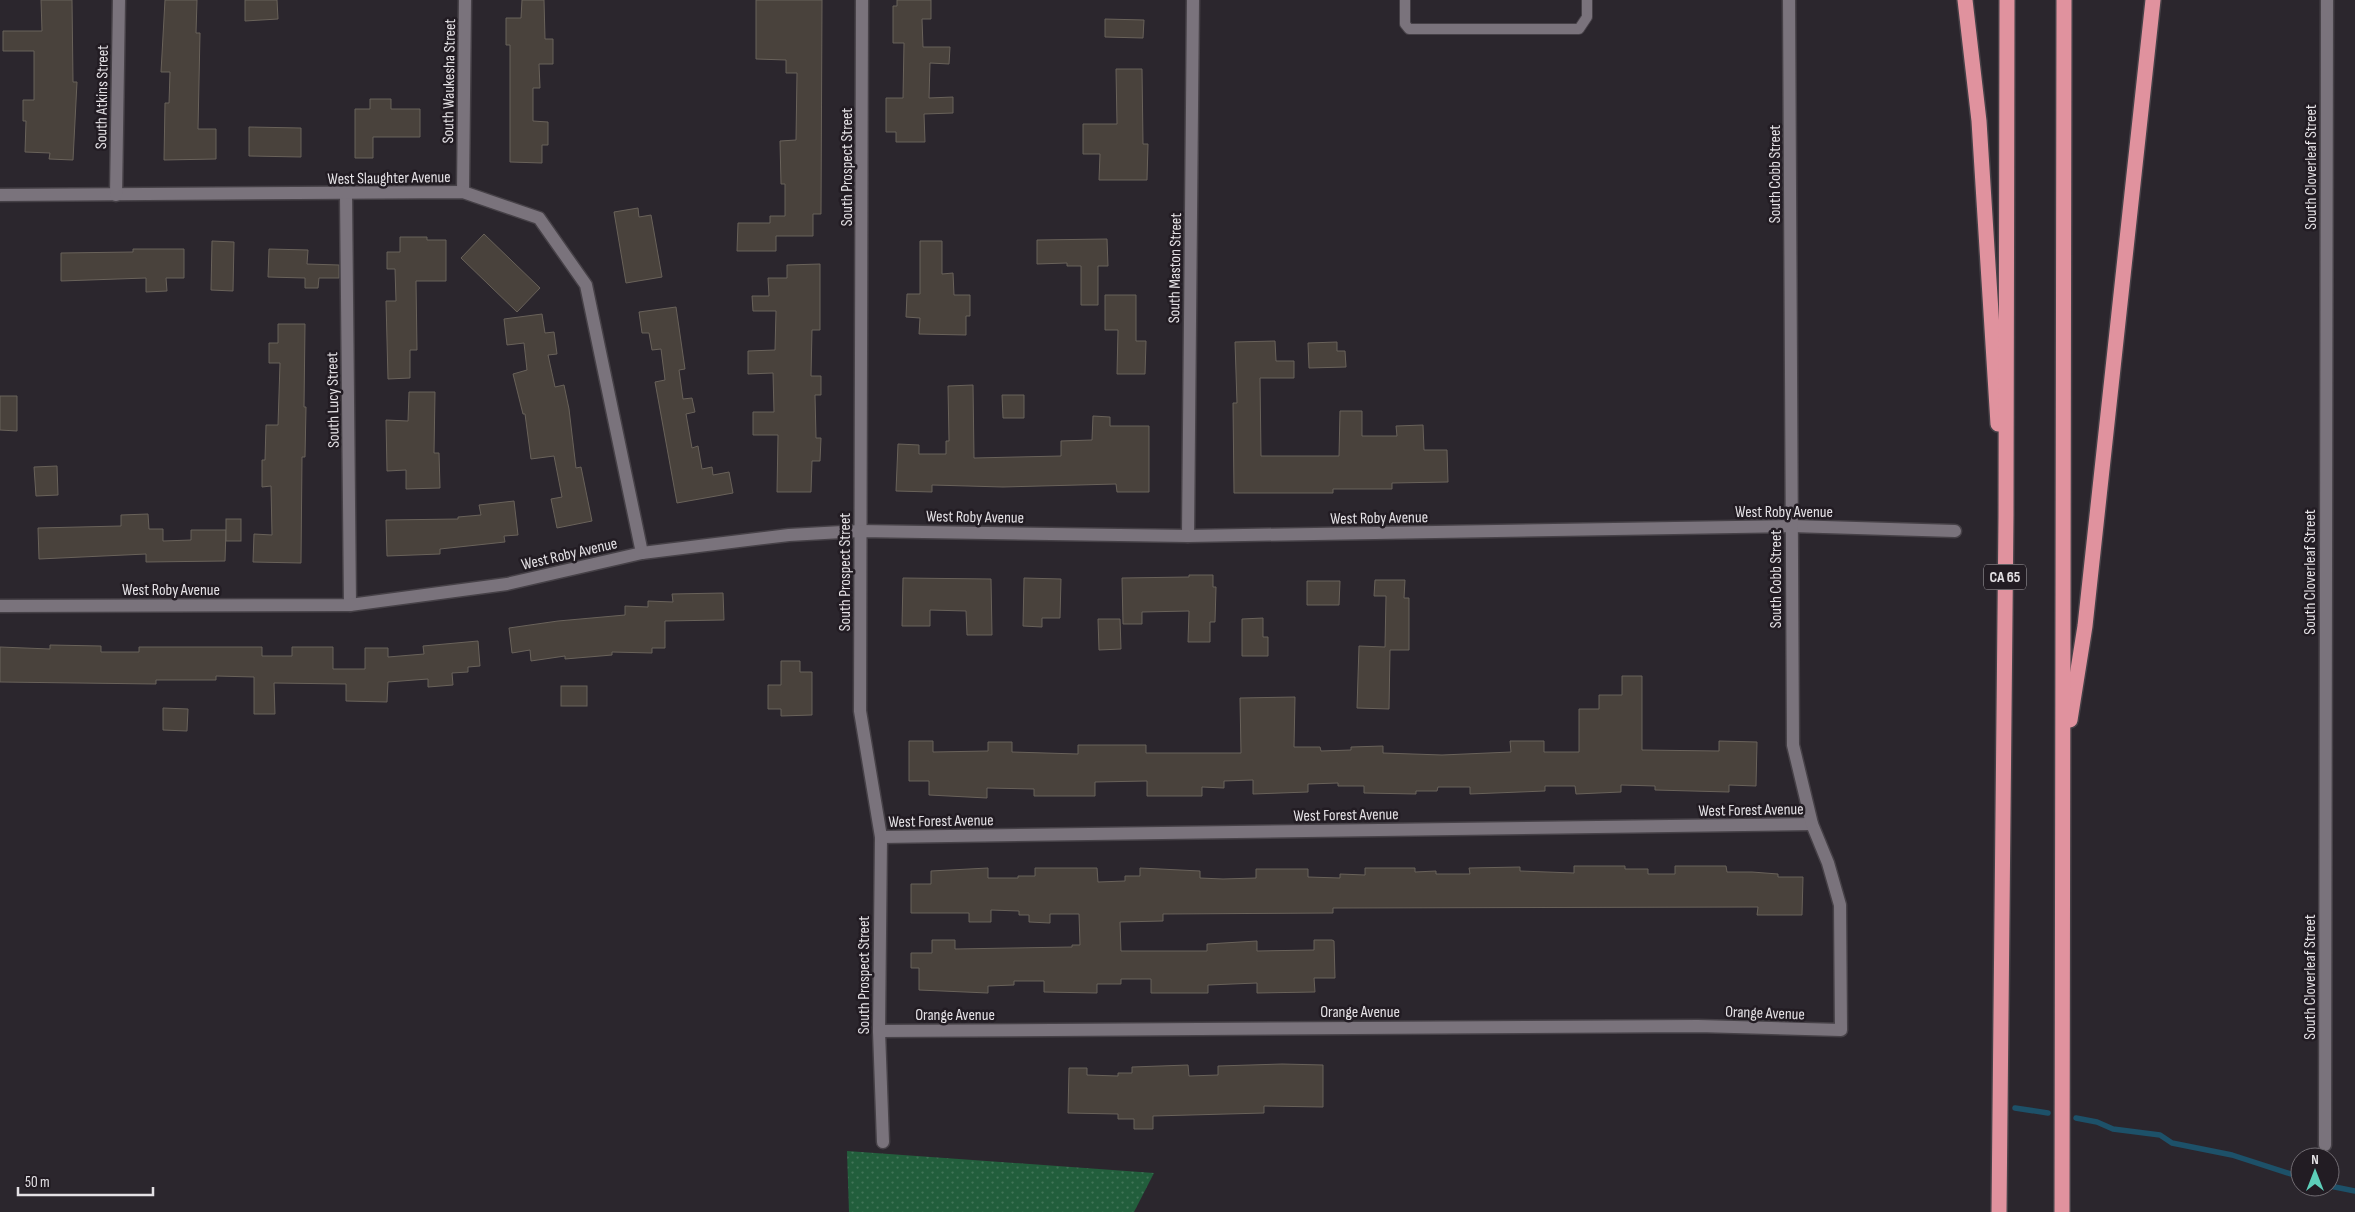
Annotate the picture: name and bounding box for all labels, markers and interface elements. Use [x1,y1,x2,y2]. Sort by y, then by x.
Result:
street label: South Waukesha Street [439,18,460,143]
street label: South Atkins Street [92,45,113,149]
street label: South Cloverleaf Street [2302,104,2321,230]
street label: South Prospect Street [838,108,857,226]
street label: South Cobb Street [1766,125,1785,223]
street label: West Slaughter Avenue [327,168,451,189]
street label: South Maston Street [1165,213,1186,323]
street label: South Lucy Street [323,352,344,448]
street label: West Roby Avenue [1735,503,1833,522]
street label: West Roby Avenue [926,507,1024,528]
street label: West Roby Avenue [1330,508,1428,529]
street label: South Cloverleaf Street [2301,509,2320,635]
street label: South Prospect Street [836,513,855,631]
street label: South Cobb Street [1767,530,1786,628]
street label: West Roby Avenue [519,534,619,575]
road number: CA 65 [1984,564,2026,590]
street label: West Roby Avenue [122,581,220,600]
street label: West Forest Avenue [1698,800,1804,821]
street label: West Forest Avenue [1293,805,1399,826]
street label: West Forest Avenue [888,811,994,832]
street label: South Cloverleaf Street [2301,914,2320,1040]
street label: South Prospect Street [855,916,874,1034]
street label: Orange Avenue [1320,1003,1400,1022]
street label: Orange Avenue [1725,1003,1805,1024]
street label: Orange Avenue [915,1006,995,1025]
north arrow [2290,1147,2340,1197]
text: N [2311,1151,2319,1168]
scale bar [18,1164,152,1196]
text: 50 m [25,1173,50,1192]

